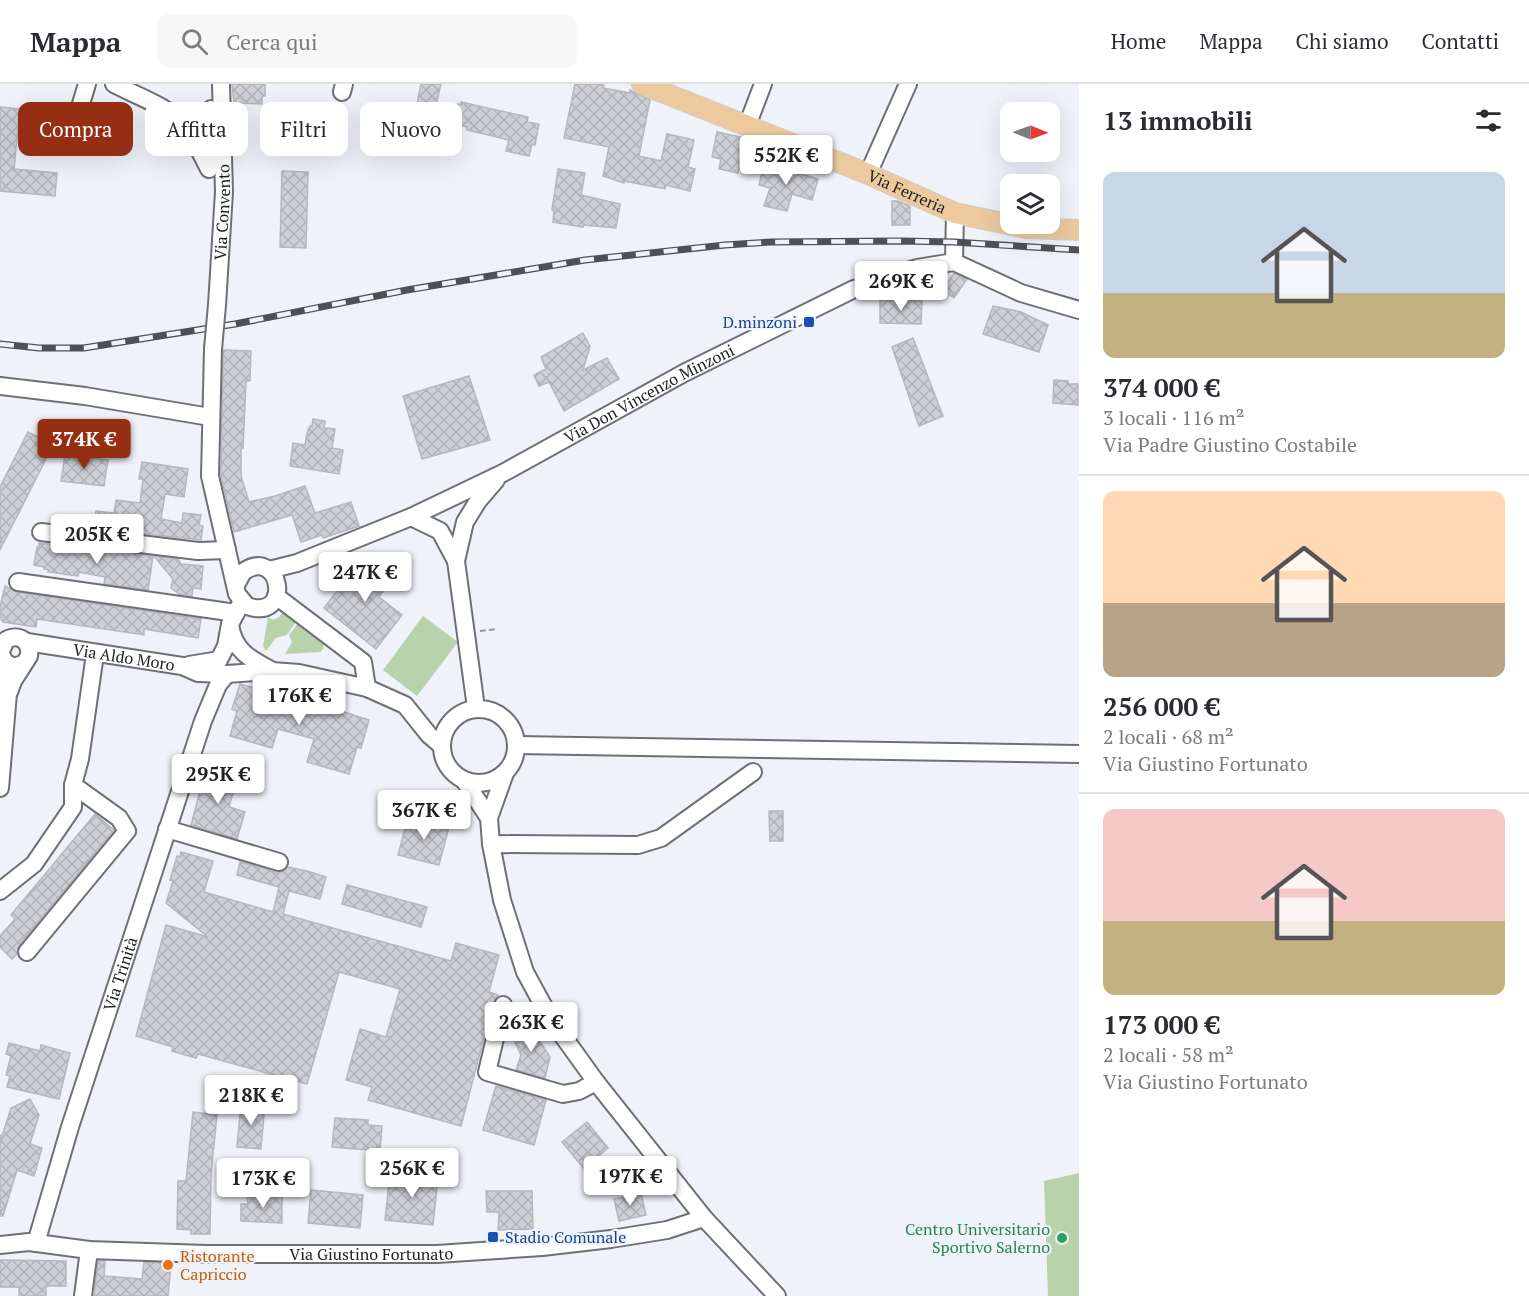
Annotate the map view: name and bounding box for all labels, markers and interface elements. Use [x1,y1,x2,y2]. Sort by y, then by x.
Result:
search box [157,14,577,68]
text: Mappa [30,23,121,60]
icon: search [178,25,211,58]
text: Cerca qui [226,27,318,56]
text: Home [1111,27,1166,55]
text: Mappa [1199,27,1263,55]
text: Chi siamo [1296,27,1389,55]
text: Contatti [1422,27,1499,55]
chip: Compra [18,102,133,156]
chip: Affitta [145,102,248,156]
chip: Filtri [260,102,348,156]
chip: Nuovo [360,102,462,156]
north arrow [1000,102,1060,162]
map controls [1000,102,1060,234]
text: 13 immobili [1103,103,1253,137]
icon: filters [1472,104,1505,137]
pin: 552K € [737,135,835,186]
text: 552K € [754,141,818,168]
street label: Via Convento [209,164,235,261]
street label: Via Ferreria [864,164,950,219]
button: layers [1000,174,1060,234]
icon: home [1250,211,1358,319]
pin: 269K € [852,261,950,312]
text: 269K € [869,267,933,294]
place label: D.minzoni [723,311,797,333]
marker: D.minzoni [802,315,816,329]
street label: Via Don Vincenzo Minzoni [560,339,738,448]
text: 374 000 € [1103,370,1220,404]
text: 3 locali · 116 m² [1103,404,1244,431]
pin: 374K € [35,419,133,470]
text: 374K € [52,425,116,452]
text: Via Padre Giustino Costabile [1103,431,1357,458]
pin: 205K € [48,514,146,565]
text: 205K € [65,520,129,547]
icon: home [1250,530,1358,638]
pin: 247K € [316,552,414,603]
text: 247K € [333,558,397,585]
street label: Via Aldo Moro [71,638,176,676]
pin: 176K € [250,675,348,726]
text: 176K € [267,681,331,708]
text: 256 000 € [1103,689,1220,723]
text: 2 locali · 68 m² [1103,723,1234,750]
text: Via Giustino Fortunato [1103,750,1308,777]
pin: 295K € [169,754,267,805]
text: 295K € [186,760,250,787]
pin: 367K € [375,790,473,841]
text: 367K € [392,796,456,823]
icon: home [1250,848,1358,956]
street label: Via Trinità [98,934,143,1014]
pin: 263K € [482,1002,580,1053]
text: 173 000 € [1103,1007,1220,1041]
text: 263K € [499,1008,563,1035]
text: 2 locali · 58 m² [1103,1041,1234,1068]
text: Via Giustino Fortunato [1103,1068,1308,1095]
pin: 218K € [202,1075,300,1126]
text: 218K € [219,1081,283,1108]
pin: 256K € [363,1148,461,1199]
text: 256K € [380,1154,444,1181]
pin: 197K € [581,1156,679,1207]
pin: 173K € [214,1158,312,1209]
text: 197K € [598,1162,662,1189]
text: 173K € [231,1164,295,1191]
place label: Centro Universitario Sportivo Salerno [905,1218,1050,1258]
place label: Stadio Comunale [505,1226,626,1248]
marker: Stadio Comunale [486,1230,500,1244]
marker: Centro Universitario Sportivo Salerno [1055,1231,1069,1245]
street label: Via Giustino Fortunato [289,1242,454,1265]
place label: Ristorante Capriccio [180,1245,254,1285]
marker: Ristorante Capriccio [161,1258,175,1272]

